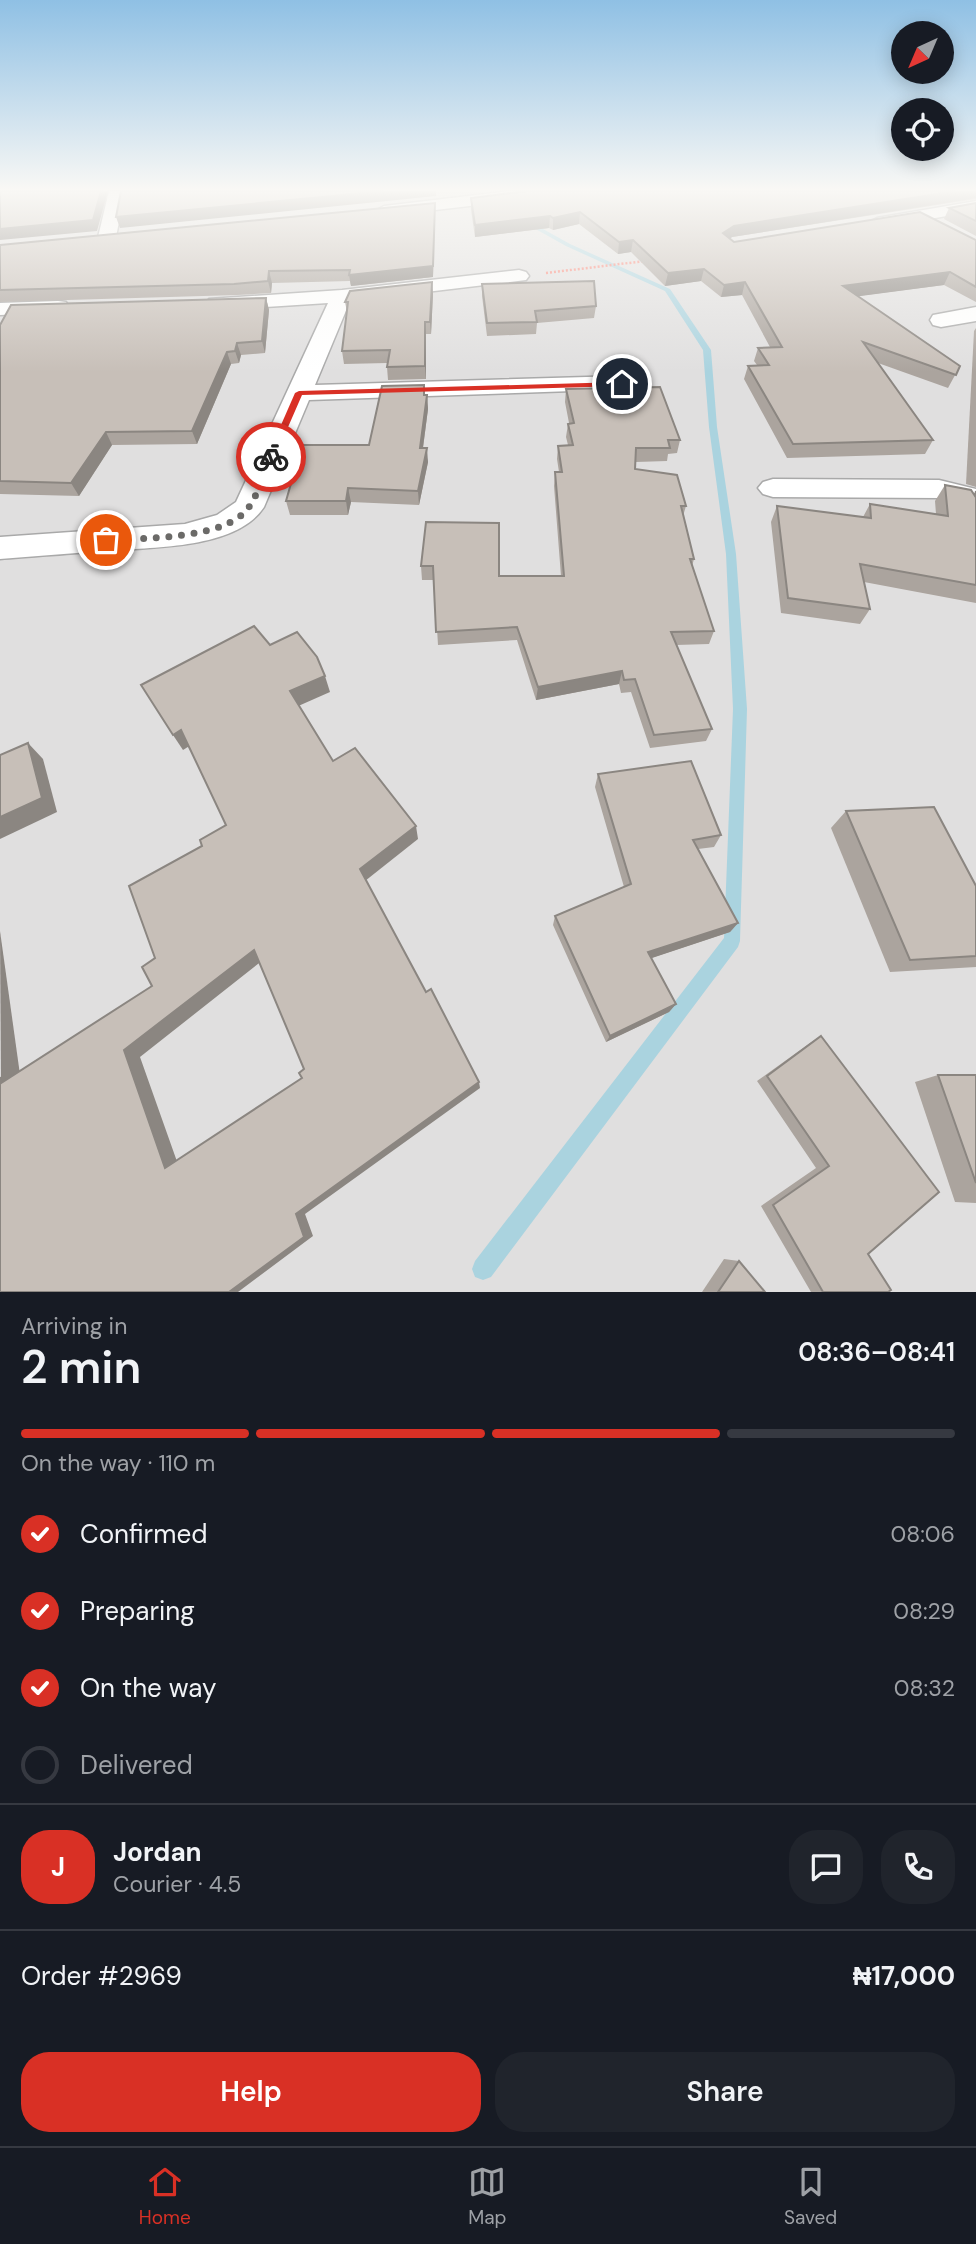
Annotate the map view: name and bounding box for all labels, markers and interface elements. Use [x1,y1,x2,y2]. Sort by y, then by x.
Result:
north arrow [891,21,954,84]
map controls [891,21,954,161]
button: locate [891,98,954,161]
pin [592,354,652,414]
icon: home [603,365,641,403]
courier [236,422,306,492]
icon: bike [252,438,290,476]
pin [76,510,136,570]
icon: bag [87,521,125,559]
text: Arriving in [21,1311,127,1341]
text: 08:36–08:41 [798,1335,955,1369]
text: 2 min [21,1337,141,1397]
text: On the way · 110 m [21,1448,215,1478]
icon: check [21,1515,59,1553]
text: Confirmed [80,1517,207,1551]
text: 08:06 [890,1519,955,1549]
icon: check [21,1592,59,1630]
text: Preparing [80,1594,195,1628]
text: 08:29 [893,1596,955,1626]
icon: check [21,1669,59,1707]
text: On the way [80,1671,216,1705]
text: 08:32 [894,1673,955,1703]
text: Delivered [80,1748,193,1782]
button: chat [789,1830,863,1904]
button: phone [881,1830,955,1904]
text: Jordan [113,1835,202,1869]
text: J [51,1850,65,1884]
text: Courier · 4.5 [113,1869,241,1899]
text: Order #2969 [21,1959,182,1993]
text: ₦17,000 [853,1959,955,1993]
button: Help [21,2052,481,2132]
button: Share [495,2052,955,2132]
tab: Home [139,2163,191,2230]
tab: Map [468,2163,506,2230]
tab: Saved [784,2163,837,2230]

